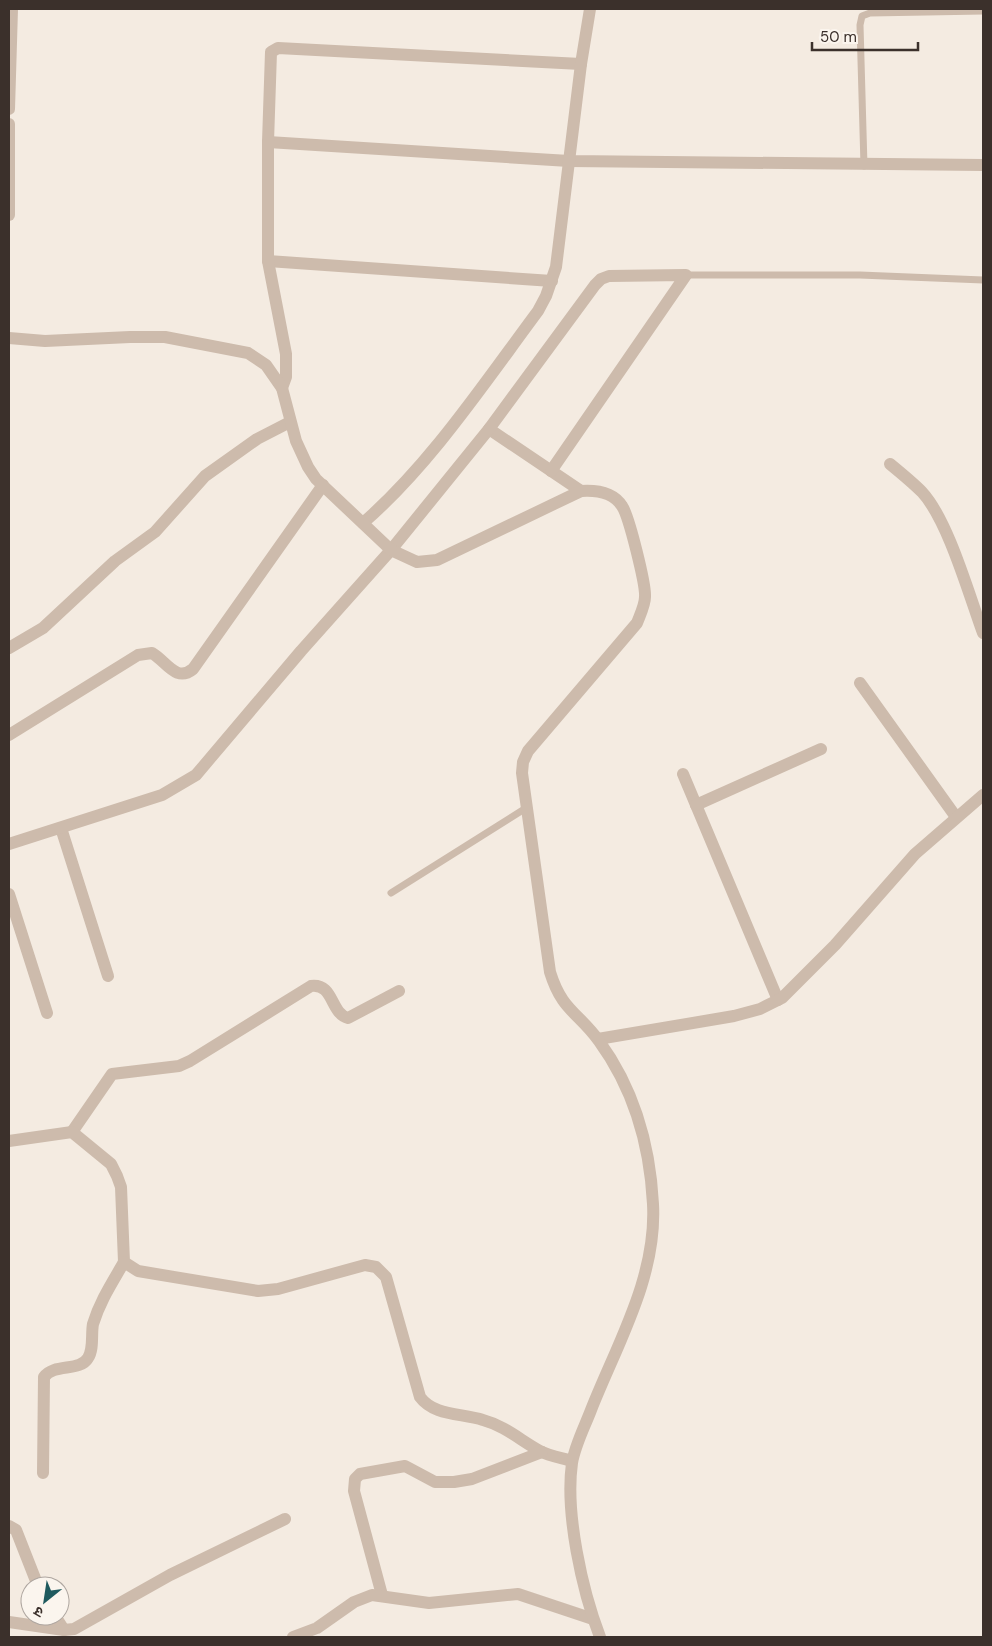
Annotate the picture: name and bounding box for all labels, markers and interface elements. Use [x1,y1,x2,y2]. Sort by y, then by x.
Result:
scale bar [812,20,918,52]
text: 50 m [820,27,857,47]
north arrow [20,1576,70,1626]
text: उ [30,1602,47,1622]

